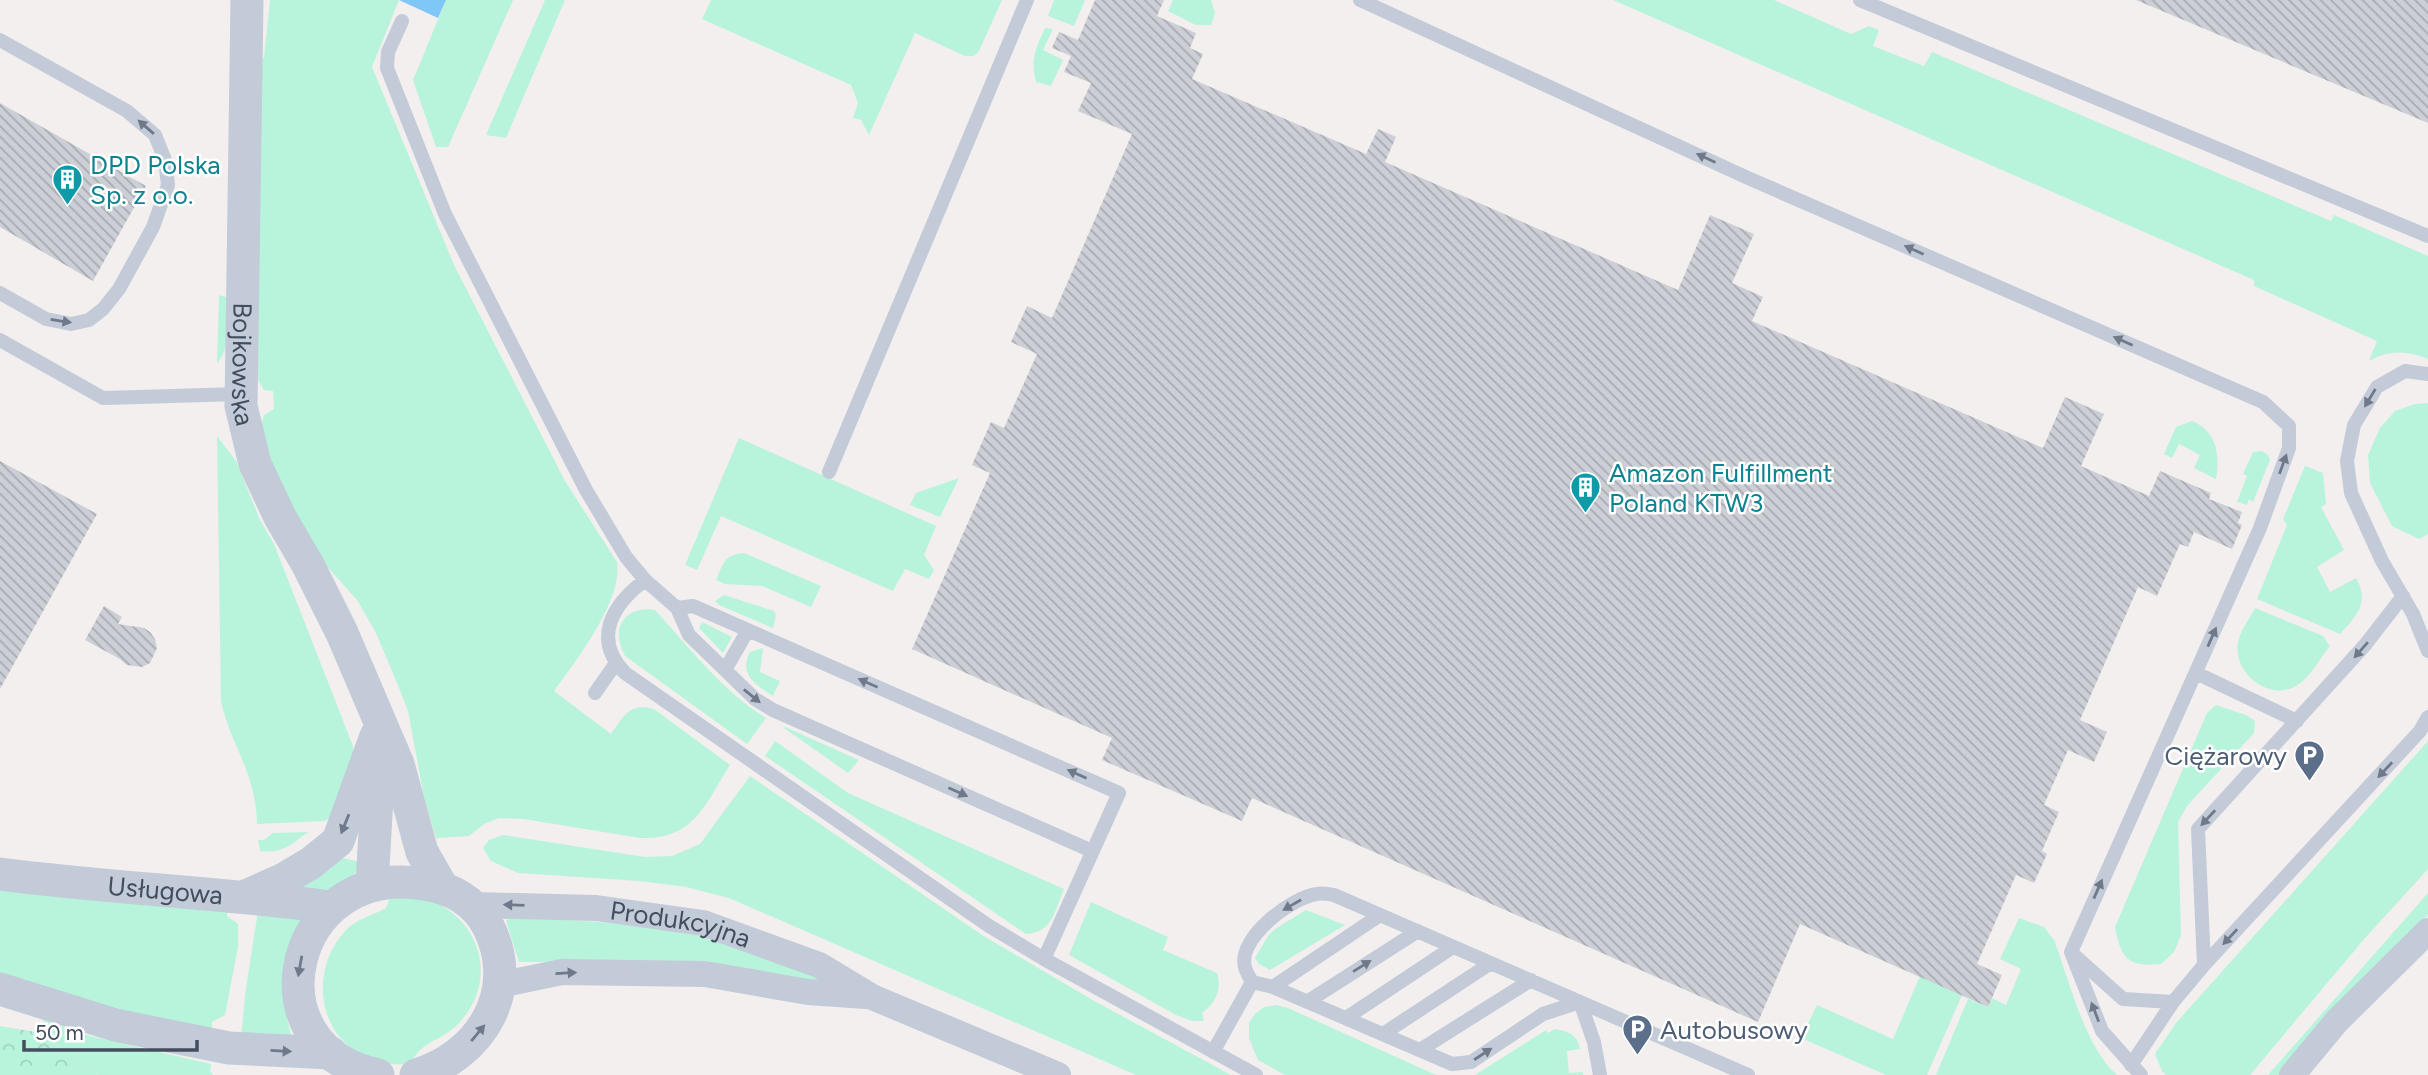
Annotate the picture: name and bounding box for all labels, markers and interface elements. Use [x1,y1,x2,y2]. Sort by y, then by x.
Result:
one-way arrow [137,120,154,135]
place label: DPD Polska Sp. z o.o. [90,149,221,211]
one-way arrow [1696,152,1716,164]
building icon: DPD Polska Sp. z o.o. [50,163,84,207]
one-way arrow [1904,244,1924,256]
street label: Bojkowska [224,302,261,429]
one-way arrow [50,316,72,327]
one-way arrow [2112,335,2133,346]
one-way arrow [2364,389,2377,408]
one-way arrow [2278,454,2289,475]
place label: Amazon Fulfillment Poland KTW3 [1609,457,1833,519]
building icon: Amazon Fulfillment Poland KTW3 [1569,471,1603,515]
one-way arrow [2207,627,2218,648]
one-way arrow [2353,641,2369,659]
one-way arrow [858,677,879,688]
one-way arrow [743,688,761,703]
parking icon: Ciężarowy [2293,739,2327,783]
place label: Ciężarowy [2164,740,2287,772]
one-way arrow [2377,761,2393,778]
one-way arrow [1067,768,1087,780]
one-way arrow [948,786,968,798]
one-way arrow [2201,810,2216,827]
one-way arrow [339,813,350,834]
street label: Usługowa [106,869,224,911]
one-way arrow [2093,879,2104,900]
street label: Produkcyjna [608,894,755,955]
one-way arrow [502,899,524,910]
one-way arrow [1282,899,1302,911]
one-way arrow [2223,928,2239,945]
one-way arrow [294,956,305,978]
one-way arrow [1353,960,1372,973]
one-way arrow [556,967,578,978]
one-way arrow [2089,1002,2100,1023]
scale bar [24,1009,198,1052]
parking icon: Autobusowy [1620,1013,1654,1057]
place label: Autobusowy [1660,1014,1808,1046]
text: 50 m [35,1020,84,1045]
one-way arrow [470,1024,485,1041]
one-way arrow [270,1045,292,1056]
one-way arrow [1473,1047,1493,1060]

